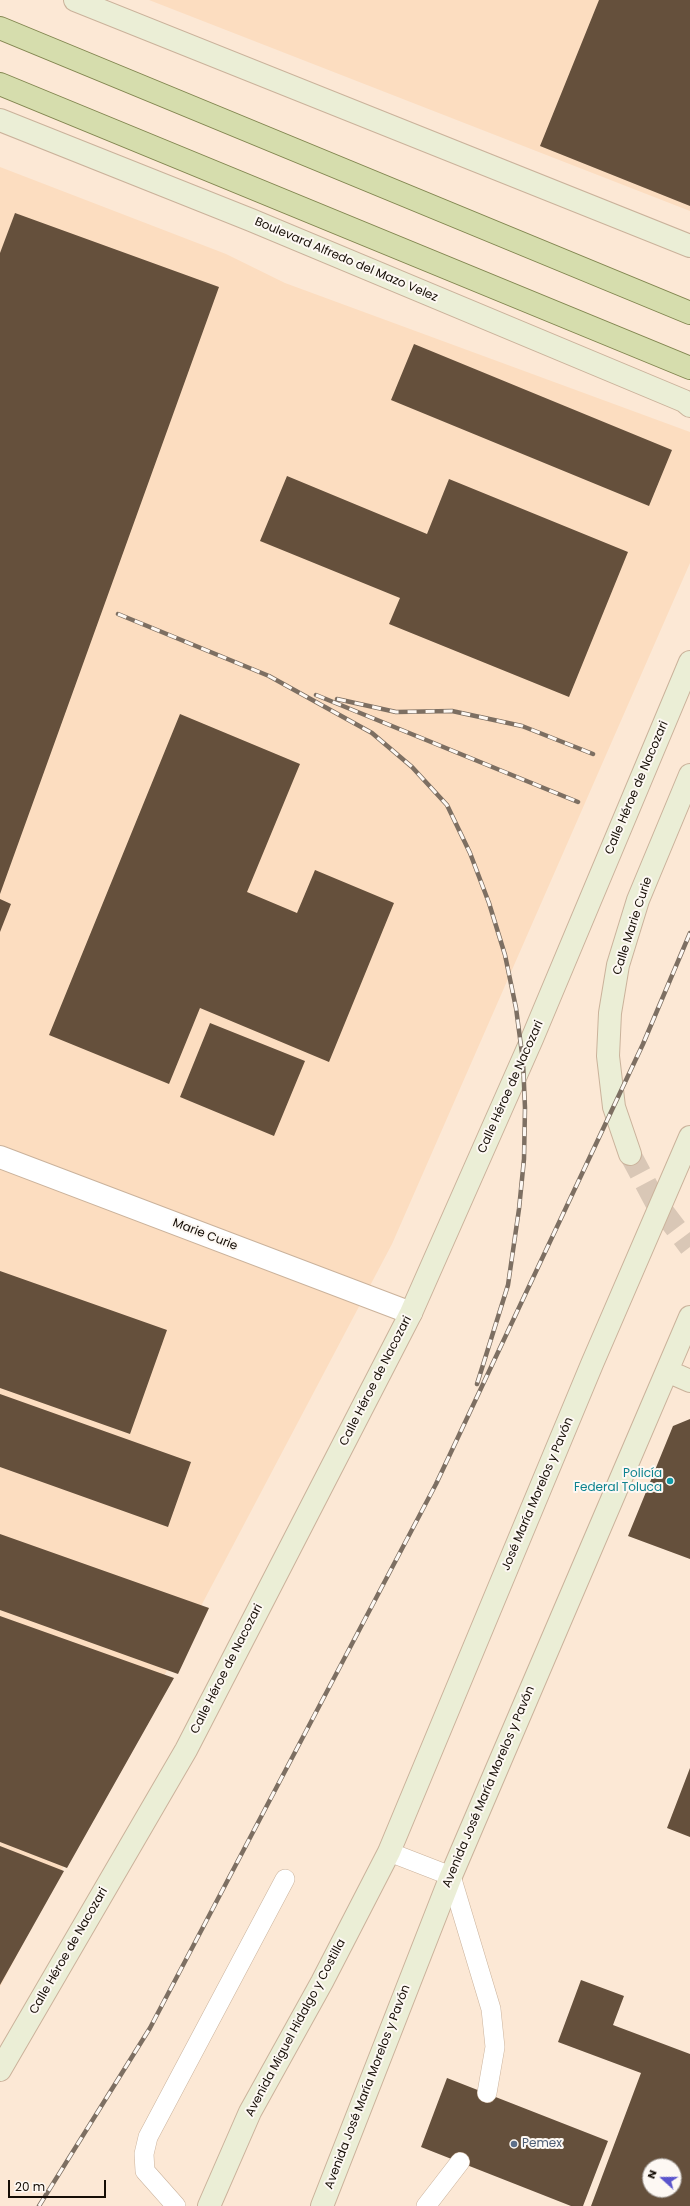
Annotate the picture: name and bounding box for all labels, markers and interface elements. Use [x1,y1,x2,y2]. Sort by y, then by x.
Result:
street label: Boulevard Alfredo del Mazo Velez [252,215,440,305]
street label: Calle Héroe de Nacozari [602,719,672,857]
street label: Calle Marie Curie [610,875,656,977]
street label: Calle Héroe de Nacozari [475,1018,547,1156]
street label: Marie Curie [171,1216,239,1254]
street label: Calle Héroe de Nacozari [337,1314,415,1448]
street label: José María Morelos y Pavón [499,1415,577,1573]
place label: Policía Federal Toluca [574,1467,662,1495]
marker: Policía Federal Toluca [665,1476,675,1486]
street label: Calle Héroe de Nacozari [188,1602,266,1736]
street label: Avenida José María Morelos y Pavón [440,1684,538,1890]
street label: Calle Héroe de Nacozari [27,1885,111,2017]
street label: Avenida Miguel Hidalgo y Costilla [243,1937,349,2119]
street label: Avenida José María Morelos y Pavón [322,1983,414,2191]
place label: Pemex [522,2137,562,2151]
marker: Pemex [509,2139,519,2149]
north arrow [642,2158,682,2198]
text: N [643,2167,661,2181]
scale bar [10,2172,108,2198]
text: 20 m [15,2178,45,2195]

